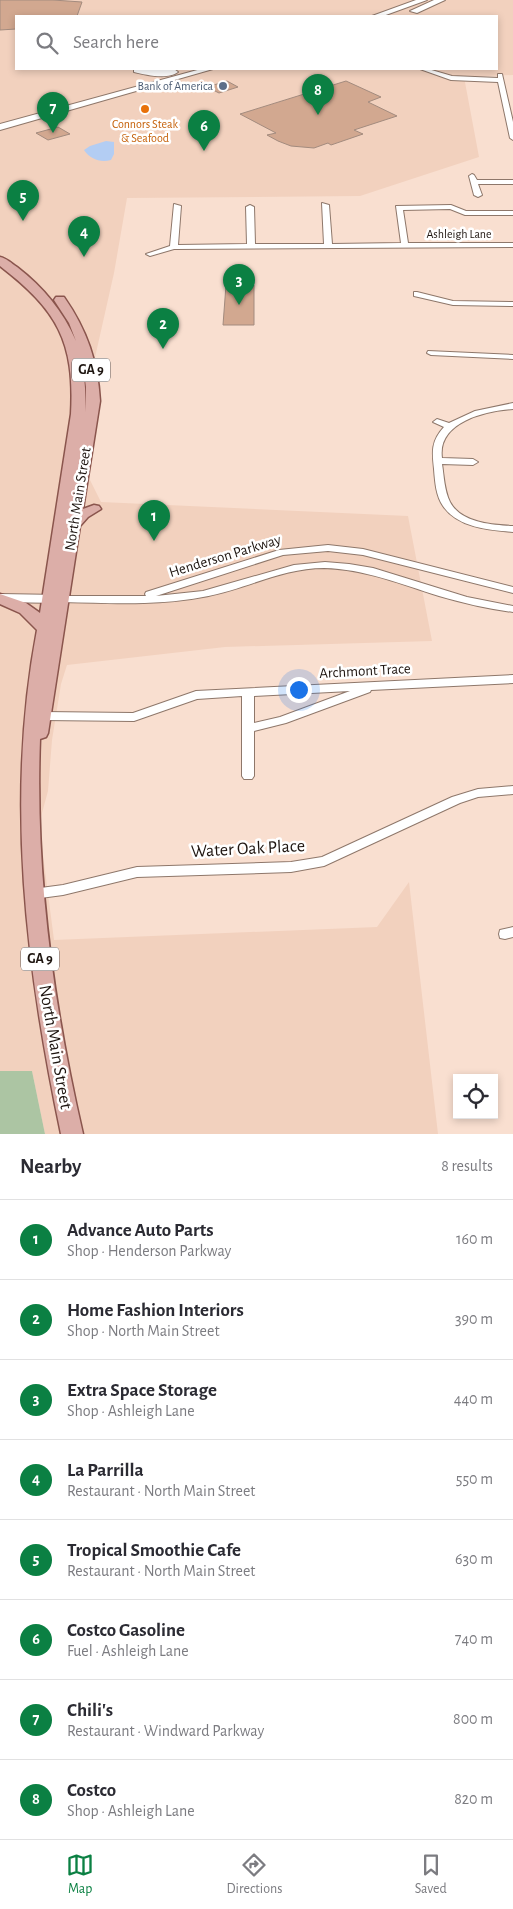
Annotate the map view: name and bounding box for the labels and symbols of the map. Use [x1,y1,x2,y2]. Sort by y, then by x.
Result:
pin: 8 [302,74,334,115]
place label: Bank of America [137,80,213,92]
marker: Bank of America [217,80,229,92]
pin: 7 [37,92,69,133]
marker: Connors Steak & Seafood [139,103,151,115]
pin: 6 [188,110,220,151]
place label: Connors Steak & Seafood [112,118,179,144]
pin: 5 [7,180,39,221]
pin: 4 [68,216,100,257]
street label: Ashleigh Lane [426,228,492,240]
pin: 3 [223,264,255,305]
pin: 2 [147,308,179,349]
road number: GA 9 [72,358,110,382]
street label: North Main Street [62,446,94,552]
pin: 1 [138,500,170,541]
street label: Henderson Parkway [167,532,283,580]
street label: Archmont Trace [319,661,411,681]
your location [286,677,312,703]
street label: Water Oak Place [190,837,306,861]
road number: GA 9 [21,948,59,971]
street label: North Main Street [35,983,75,1111]

